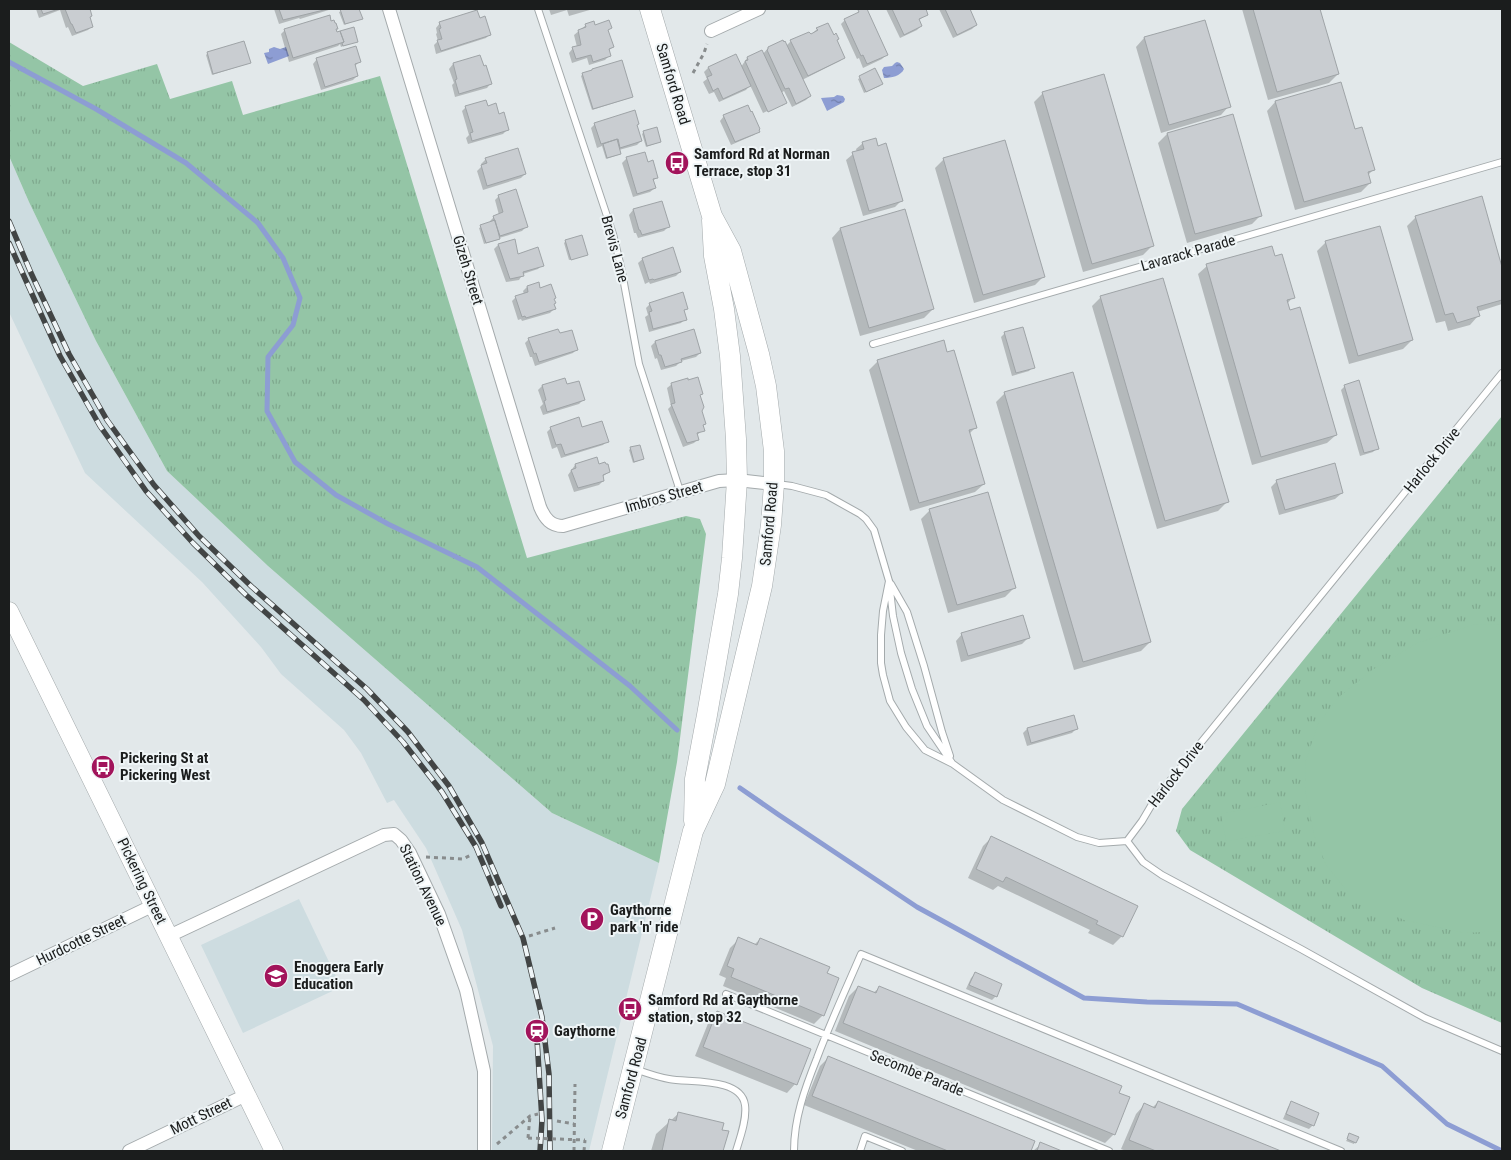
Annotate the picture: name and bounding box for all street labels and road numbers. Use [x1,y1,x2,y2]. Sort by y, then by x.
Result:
street label: Samford Road [652,41,694,127]
street label: Brevis Lane [597,214,633,284]
street label: Lavarack Parade [1139,231,1237,275]
street label: Gizeh Street [449,233,487,307]
street label: Harlock Drive [1400,424,1464,496]
street label: Imbros Street [623,477,705,517]
street label: Samford Road [756,481,782,567]
street label: Harlock Drive [1145,737,1207,811]
street label: Pickering Street [113,835,171,927]
street label: Station Avenue [395,841,451,929]
street label: Hurdcotte Street [33,911,129,969]
street label: Samford Road [611,1035,651,1121]
street label: Secombe Parade [867,1046,967,1100]
street label: Mott Street [167,1093,235,1139]

